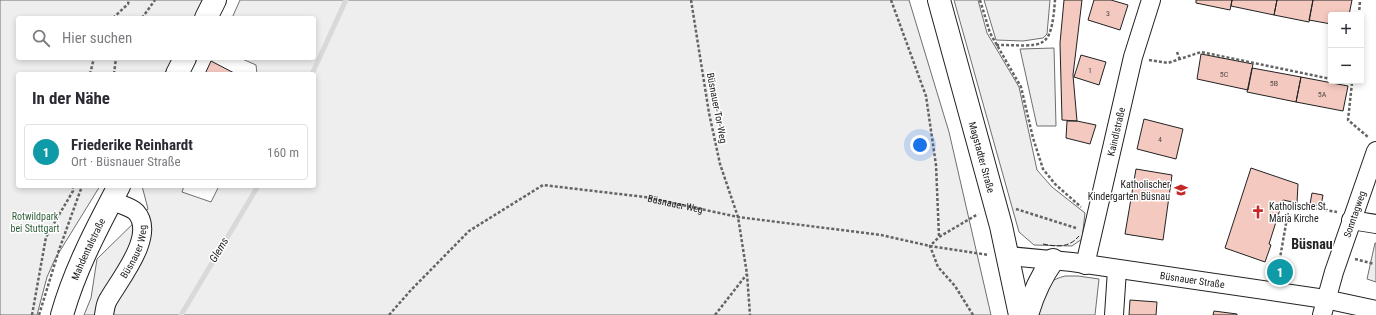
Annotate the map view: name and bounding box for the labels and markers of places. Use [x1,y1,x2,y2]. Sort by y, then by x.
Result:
place label: Katholischer Kindergarten Büsnau [1088,179,1170,202]
school or university icon: Katholischer Kindergarten Büsnau [1173,182,1189,198]
place label: Katholische St. Maria Kirche [1269,201,1328,224]
church icon: Katholische St. Maria Kirche [1250,204,1266,220]
pin: 1 [1267,257,1293,287]

